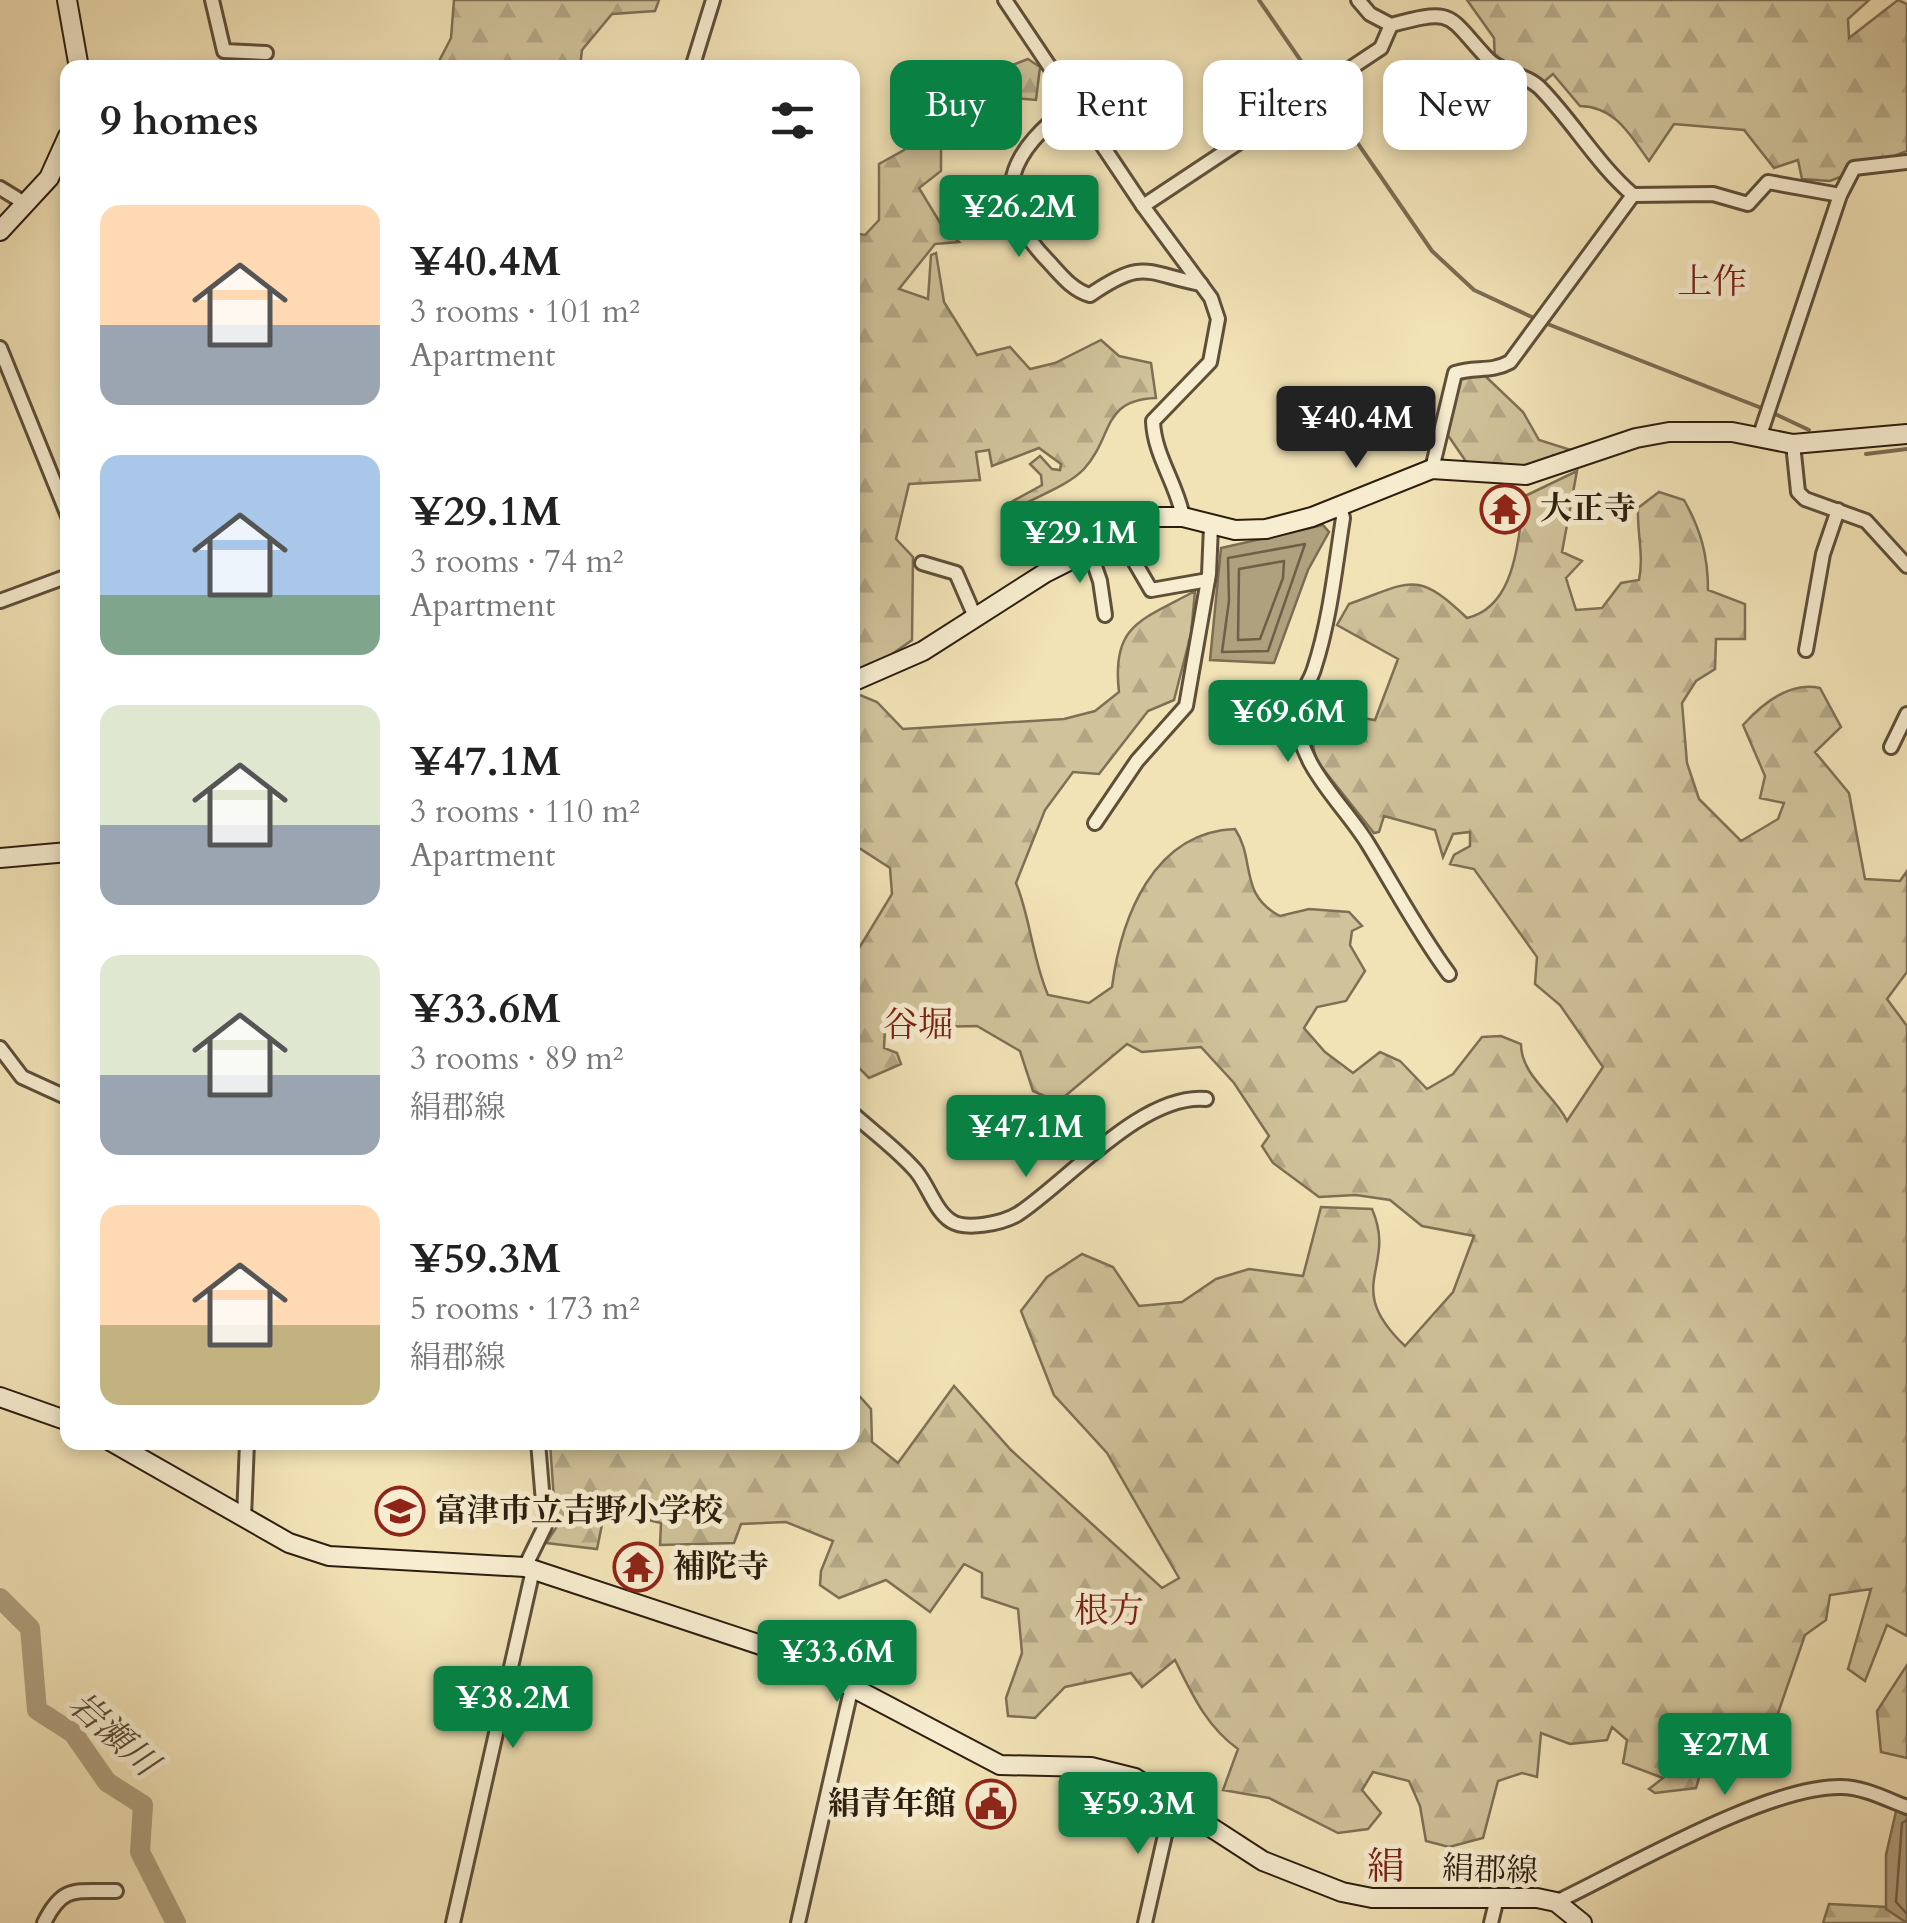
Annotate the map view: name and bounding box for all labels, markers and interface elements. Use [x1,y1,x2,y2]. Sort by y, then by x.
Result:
chip: Buy [890,60,1022,150]
chip: Rent [1042,60,1183,150]
chip: Filters [1203,60,1363,150]
chip: New [1383,60,1527,150]
text: 9 homes [100,92,258,149]
icon: filters [765,93,820,148]
pin: ¥26.2M [938,175,1100,260]
text: ¥26.2M [961,185,1077,229]
text: ¥40.4M [410,233,561,290]
icon: home [180,245,300,365]
district label: 上作 [1677,258,1747,306]
text: 3 rooms · 101 m² [410,290,640,334]
text: Apartment [410,334,555,378]
pin: ¥40.4M [1275,386,1437,471]
text: ¥40.4M [1298,396,1414,440]
text: ¥29.1M [410,483,561,540]
temple icon: 大正寺 [1479,483,1531,535]
place label: 大正寺 [1540,487,1636,531]
icon: home [180,495,300,615]
pin: ¥29.1M [999,501,1161,586]
text: ¥29.1M [1022,511,1138,555]
text: 3 rooms · 74 m² [410,540,623,584]
text: Apartment [410,584,555,628]
pin: ¥69.6M [1207,680,1369,765]
text: ¥69.6M [1230,690,1346,734]
text: ¥47.1M [410,733,561,790]
icon: home [180,745,300,865]
text: 3 rooms · 110 m² [410,790,640,834]
text: Apartment [410,834,555,878]
text: ¥33.6M [410,980,561,1037]
icon: home [180,995,300,1115]
district label: 谷堀 [883,1001,953,1049]
text: 3 rooms · 89 m² [410,1037,623,1081]
text: 絹郡線 [410,1086,506,1130]
pin: ¥47.1M [945,1095,1107,1180]
text: ¥47.1M [968,1105,1084,1149]
text: ¥59.3M [410,1230,561,1287]
icon: home [180,1245,300,1365]
text: 5 rooms · 173 m² [410,1287,640,1331]
text: 絹郡線 [410,1336,506,1380]
school or university icon: 富津市立吉野小学校 [374,1485,426,1537]
place label: 富津市立吉野小学校 [435,1489,723,1533]
temple icon: 補陀寺 [612,1541,664,1593]
place label: 補陀寺 [673,1545,769,1589]
district label: 根方 [1074,1587,1144,1635]
pin: ¥33.6M [756,1620,918,1705]
text: ¥33.6M [779,1630,895,1674]
pin: ¥38.2M [432,1666,594,1751]
text: ¥38.2M [455,1676,571,1720]
water label: 岩瀬川 [58,1681,171,1790]
pin: ¥27M [1666,1713,1784,1798]
text: ¥27M [1680,1723,1770,1767]
pin: ¥59.3M [1057,1772,1219,1857]
public building icon: 絹青年館 [965,1778,1017,1830]
place label: 絹青年館 [828,1782,956,1826]
text: ¥59.3M [1080,1782,1196,1826]
district label: 絹 [1367,1841,1405,1893]
street label: 絹郡線 [1441,1846,1539,1894]

